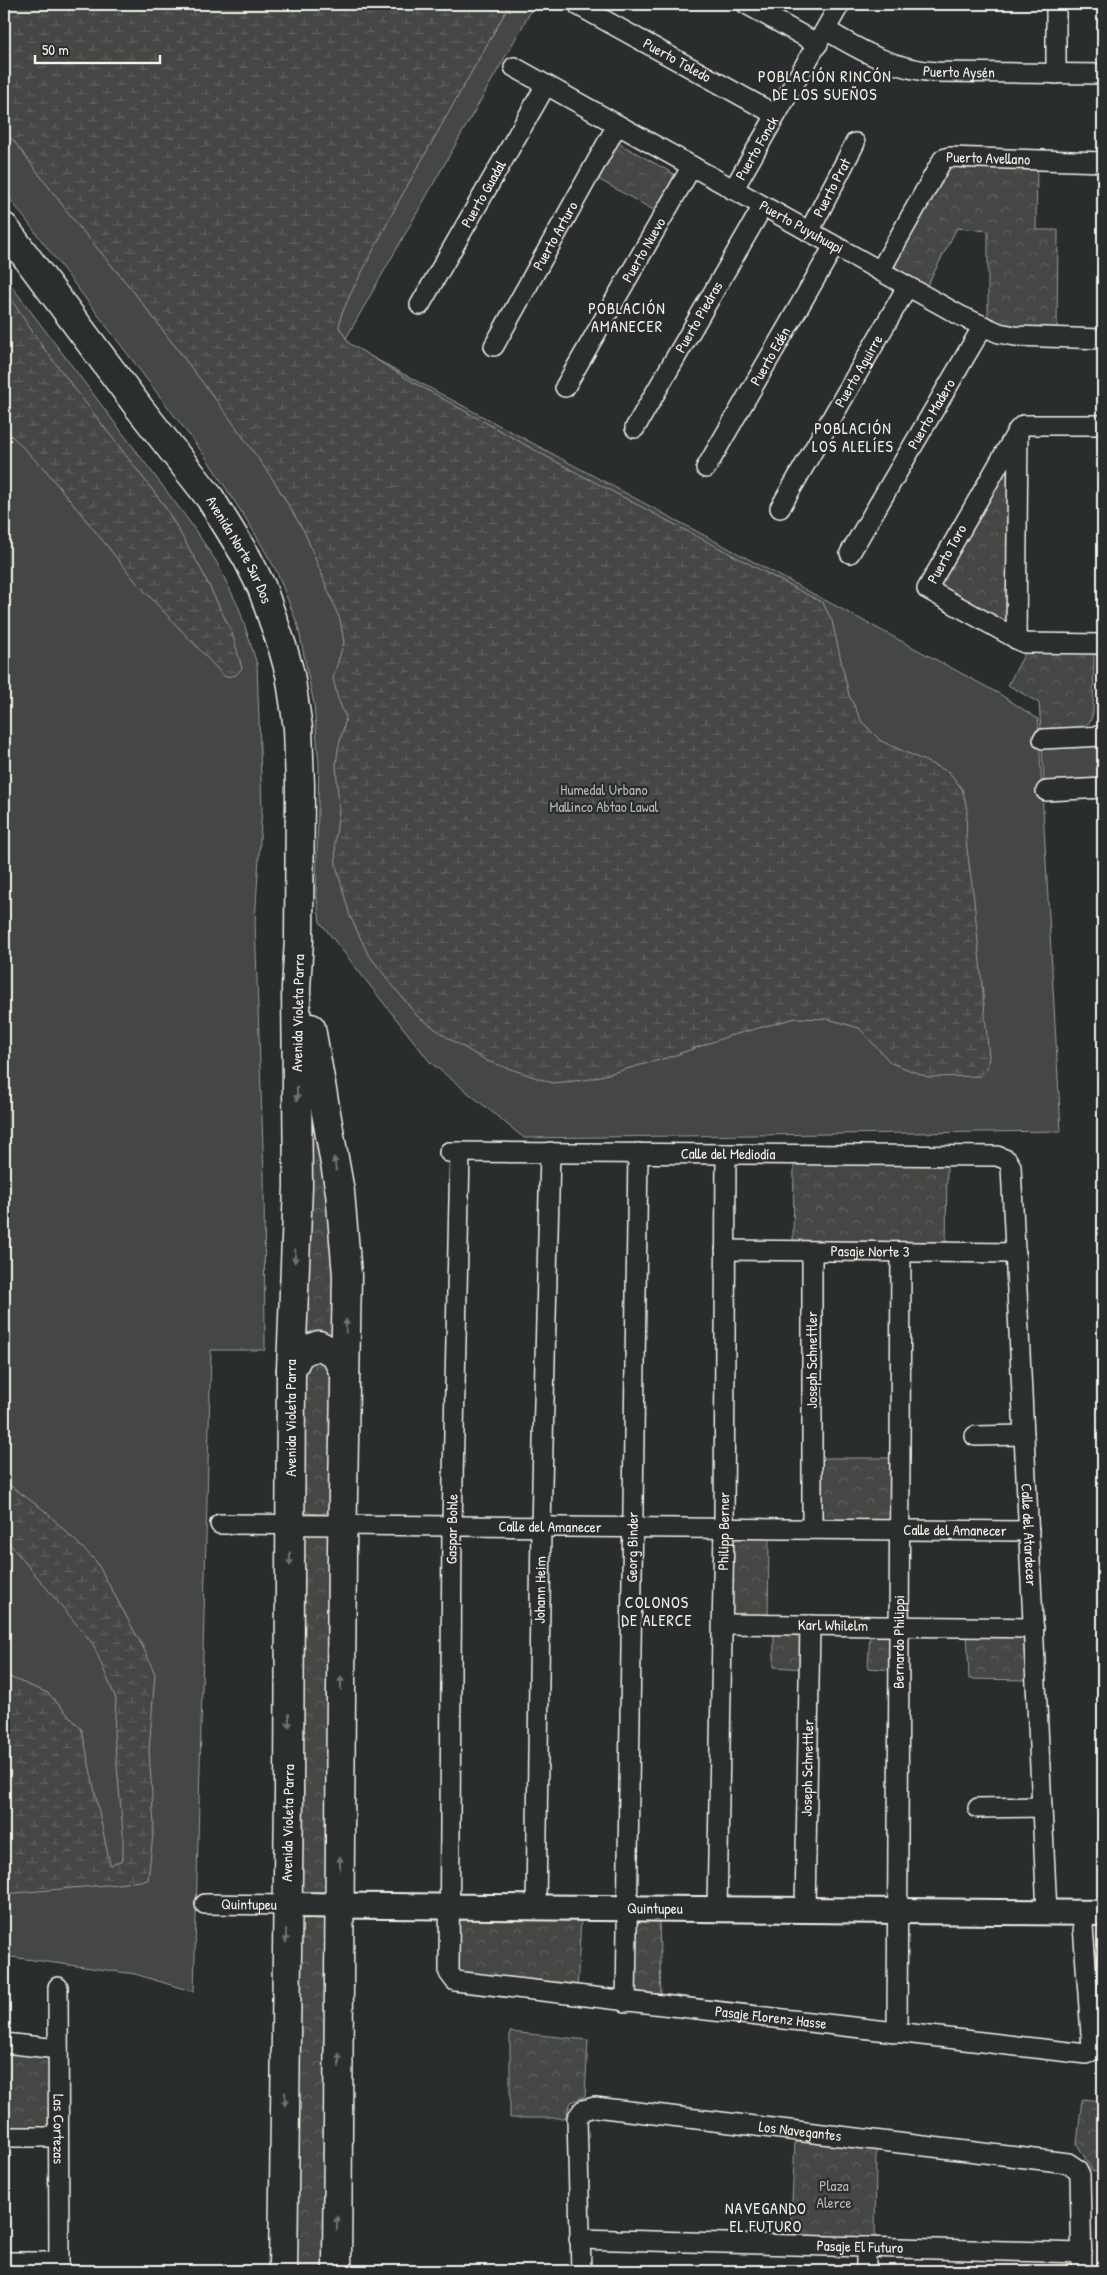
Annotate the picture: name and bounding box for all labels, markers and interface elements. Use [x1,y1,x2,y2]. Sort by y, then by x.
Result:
scale bar [35,32,160,64]
street label: Puerto Toledo [640,33,715,87]
text: 50 m [42,39,69,60]
street label: Puerto Aysén [922,60,995,83]
district label: POBLACIÓN RINCÓN DE LOS SUEÑOS [758,65,892,105]
street label: Puerto Fonck [730,112,783,184]
street label: Puerto Avellano [946,146,1031,170]
street label: Puerto Prat [808,153,856,220]
street label: Puerto Guadal [456,156,511,231]
street label: Puerto Puyuhuapi [756,195,848,259]
street label: Puerto Arturo [527,197,582,274]
street label: Puerto Nuevo [616,213,670,286]
street label: Puerto Piedras [670,277,728,357]
district label: POBLACIÓN AMANECER [588,297,666,337]
street label: Puerto Edén [745,322,795,389]
street label: Puerto Aguirre [829,331,887,411]
street label: Puerto Madero [902,375,960,453]
district label: POBLACIÓN LOS ALELÍES [812,417,894,457]
street label: Avenida Norte Sur Dos [201,492,278,606]
street label: Puerto Toro [922,520,971,587]
park label: Humedal Urbano Mallinco Abtao Lawal [549,779,659,817]
street label: Avenida Violeta Parra [286,954,309,1072]
one-way arrow [293,1086,301,1102]
street label: Calle del Mediodía [681,1143,776,1164]
one-way arrow [331,1156,339,1172]
street label: Pasaje Norte 3 [830,1240,910,1262]
one-way arrow [291,1248,299,1264]
street label: Joseph Schnettler [801,1311,822,1409]
one-way arrow [342,1317,350,1333]
street label: Avenida Violeta Parra [280,1359,301,1477]
street label: Calle del Atardecer [1016,1483,1042,1587]
street label: Philipp Berner [712,1492,734,1570]
street label: Gaspar Bohle [440,1494,463,1564]
street label: Georg Binder [621,1511,643,1582]
street label: Calle del Amanecer [498,1515,602,1537]
street label: Calle del Amanecer [903,1519,1007,1541]
one-way arrow [286,1551,294,1567]
street label: Johann Heim [529,1556,551,1624]
district label: COLONOS DE ALERCE [621,1591,693,1631]
street label: Bernardo Philippi [888,1595,909,1689]
street label: Karl Whilelm [798,1614,868,1636]
one-way arrow [337,1674,345,1690]
one-way arrow [285,1714,293,1730]
street label: Joseph Schnettler [796,1719,818,1817]
street label: Avenida Violeta Parra [276,1764,299,1882]
one-way arrow [336,1854,344,1870]
street label: Quintupeu [221,1893,277,1915]
street label: Quintupeu [627,1897,683,1919]
one-way arrow [282,1929,290,1945]
street label: Pasaje Florenz Hasse [714,2000,828,2034]
one-way arrow [335,2052,343,2068]
one-way arrow [281,2091,289,2107]
street label: Las Cortezas [48,2094,70,2164]
street label: Los Navegantes [758,2115,843,2146]
park label: Plaza Alerce [817,2175,851,2213]
district label: NAVEGANDO EL FUTURO [725,2197,807,2237]
one-way arrow [334,2214,342,2230]
street label: Pasaje El Futuro [816,2235,903,2258]

